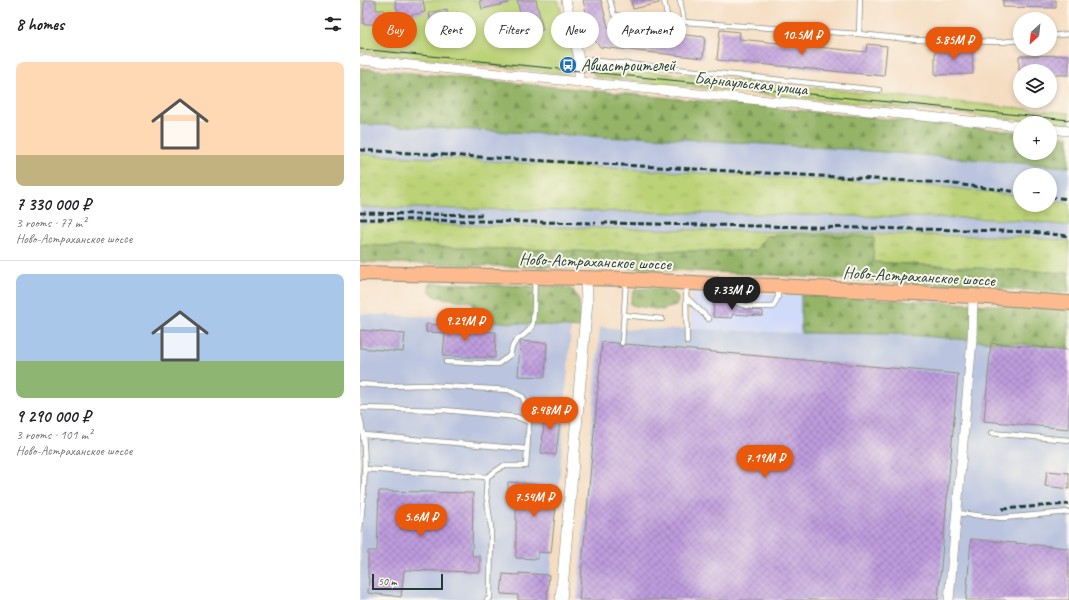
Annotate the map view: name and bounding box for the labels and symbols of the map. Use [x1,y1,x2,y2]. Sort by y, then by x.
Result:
north arrow [1013,12,1057,56]
pin: 10.5M ₽ [765,22,839,56]
pin: 5.85M ₽ [917,27,991,61]
bus stop icon: Авиастроителей [558,55,578,75]
place label: Авиастроителей [581,55,676,76]
street label: Барнаульская улица [693,67,810,100]
street label: Ново-Астраханское шоссе [519,248,673,275]
street label: Ново-Астраханское шоссе [843,262,997,291]
pin: 7.33M ₽ [695,277,769,311]
pin: 9.29M ₽ [428,308,502,342]
pin: 8.48M ₽ [513,397,587,431]
pin: 7.19M ₽ [728,445,802,479]
pin: 7.54M ₽ [497,484,571,518]
pin: 5.6M ₽ [388,504,454,538]
scale bar [372,572,443,591]

